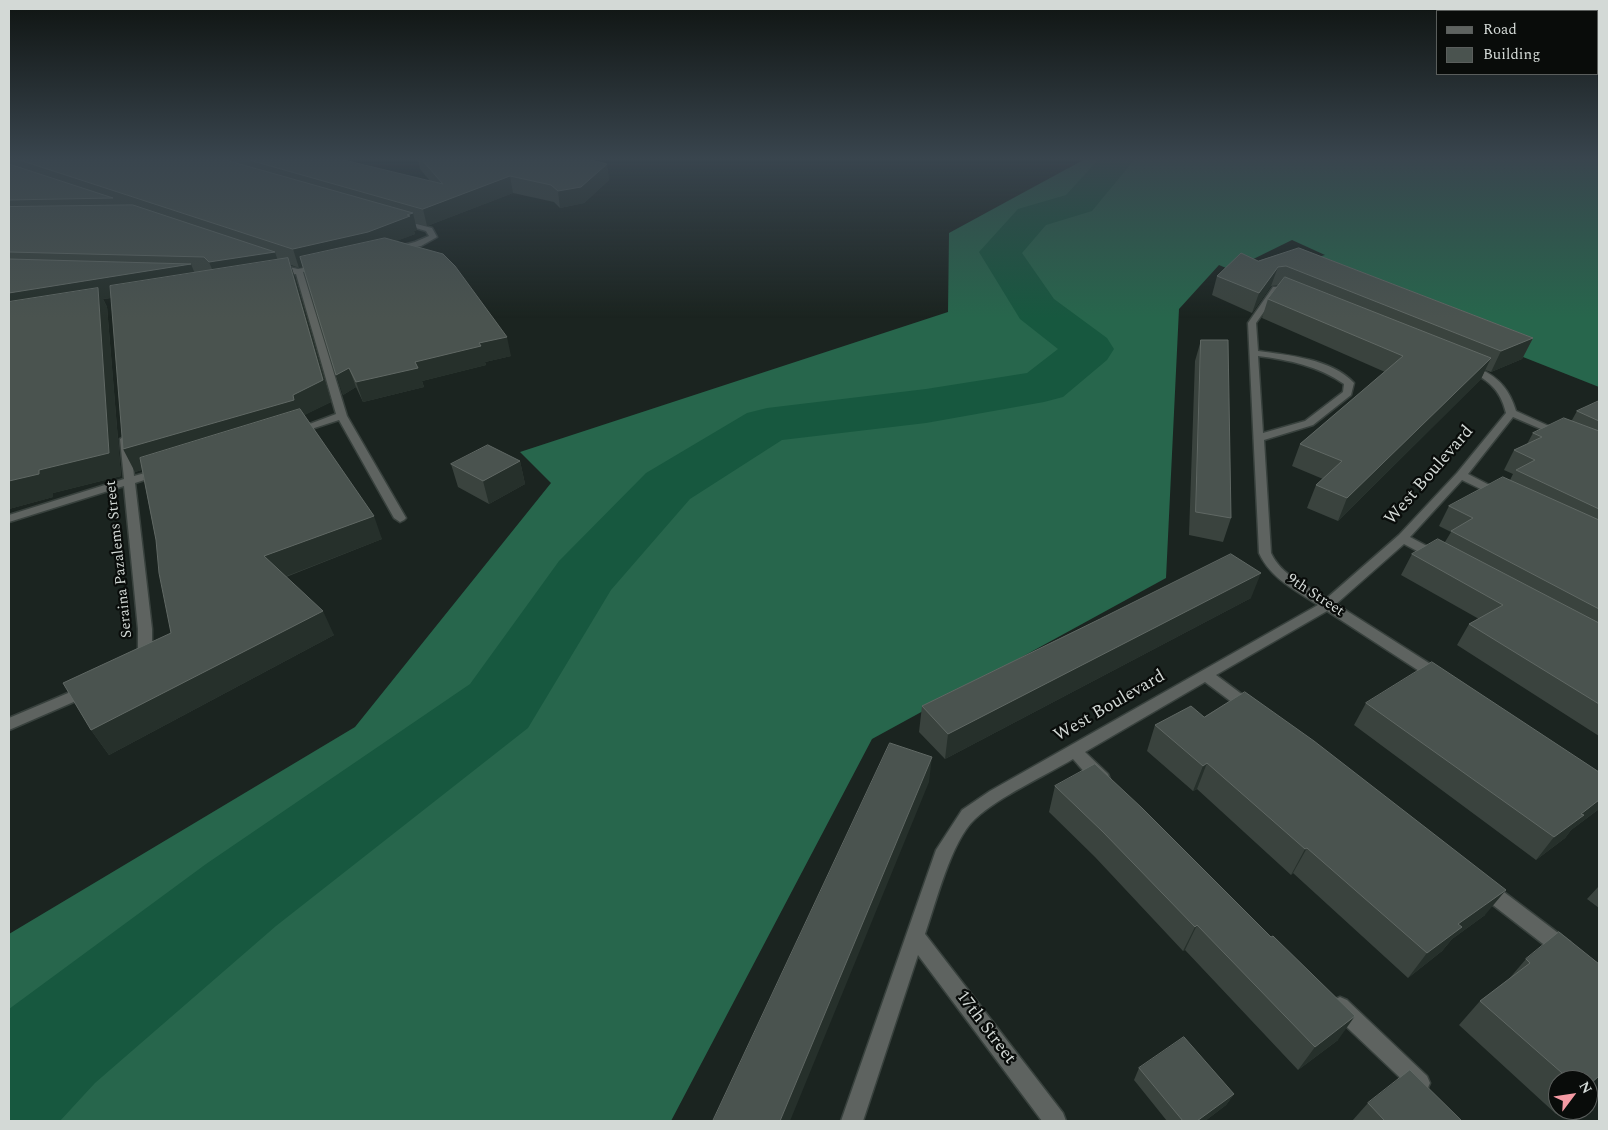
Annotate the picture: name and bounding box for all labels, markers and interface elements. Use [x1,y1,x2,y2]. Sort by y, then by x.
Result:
legend [1436,10,1598,75]
text: Road [1483,18,1517,41]
text: Building [1483,43,1540,66]
street label: West Boulevard [1381,422,1479,530]
street label: Seraina Pazalems Street [103,479,137,639]
street label: 9th Street [1283,571,1347,621]
street label: West Boulevard [1050,666,1170,748]
street label: 17th Street [950,987,1020,1069]
north arrow [1548,1070,1598,1120]
text: N [1573,1077,1597,1098]

